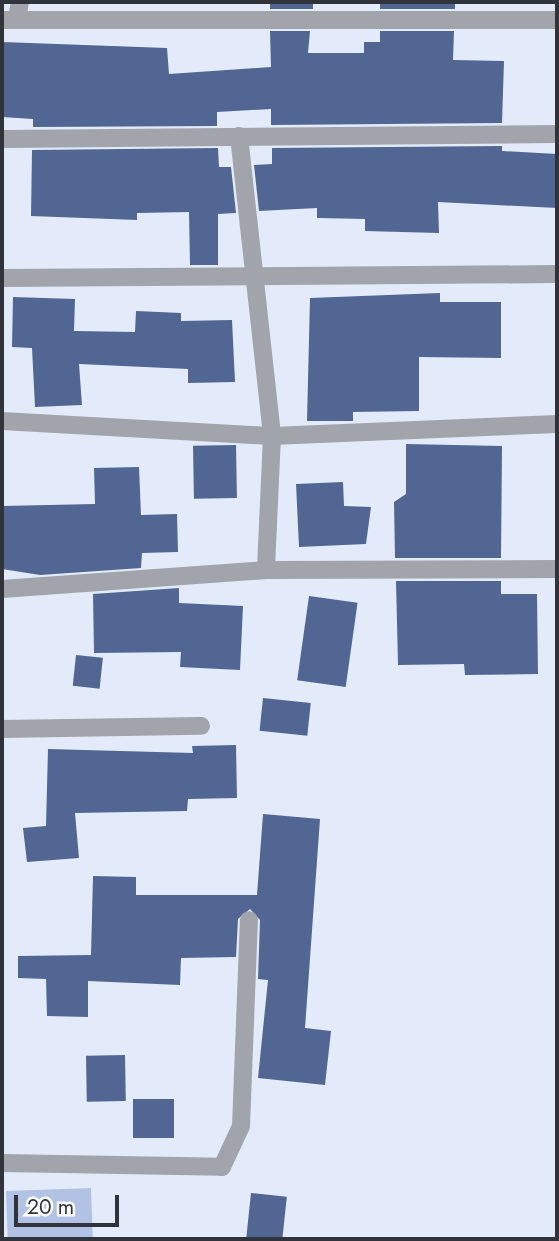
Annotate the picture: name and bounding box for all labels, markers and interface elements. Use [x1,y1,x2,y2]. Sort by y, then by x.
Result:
scale bar [18,1182,122,1226]
text: 20 m [27,1192,74,1222]

